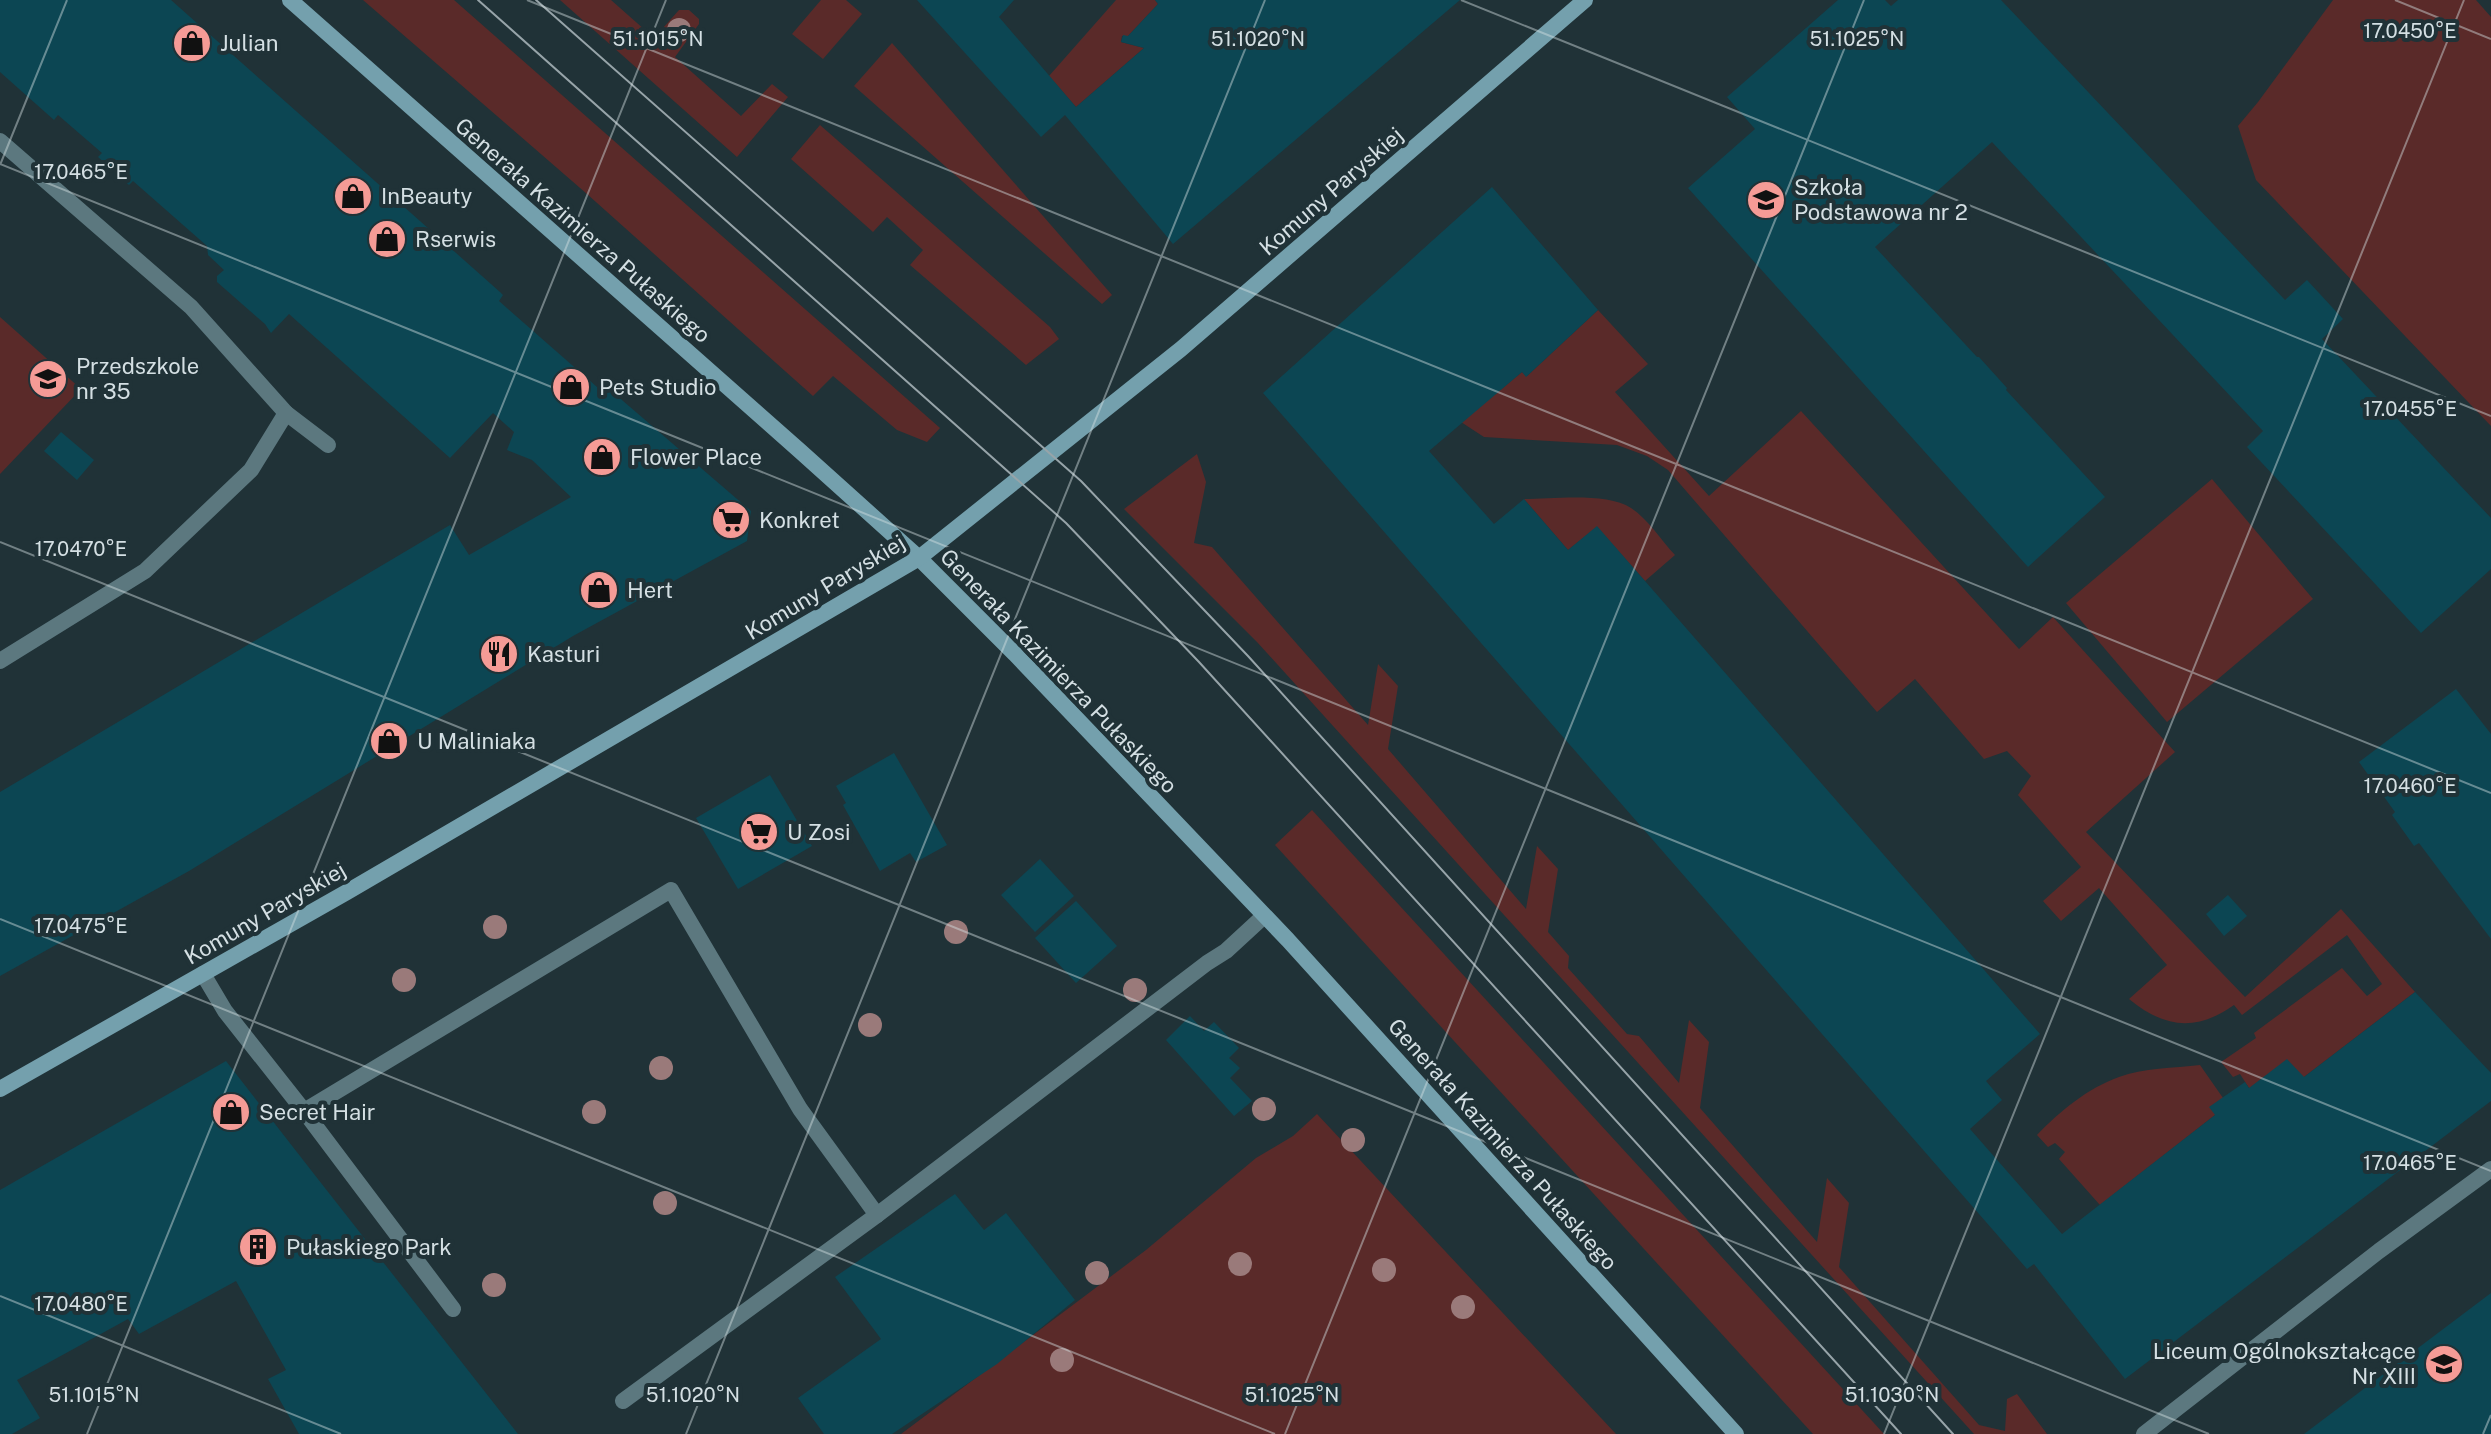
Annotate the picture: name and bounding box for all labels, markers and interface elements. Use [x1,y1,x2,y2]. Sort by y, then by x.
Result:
text: 17.0450°E [2363,19,2457,43]
shop icon: Julian [171,22,213,64]
text: 51.1015°N [612,27,704,51]
text: 51.1020°N [1211,27,1305,51]
text: 51.1025°N [1810,27,1904,51]
place label: Julian [220,30,278,56]
street label: Generała Kazimierza Pułaskiego [450,112,716,348]
street label: Komuny Paryskiej [1254,122,1408,260]
text: 17.0465°E [34,160,128,184]
place label: Szkoła Podstawowa nr 2 [1794,174,1968,225]
shop icon: InBeauty [332,175,374,217]
school or university icon: Szkoła Podstawowa nr 2 [1745,179,1787,221]
place label: InBeauty [381,183,473,209]
shop icon: Rserwis [366,218,408,260]
place label: Rserwis [415,226,496,252]
place label: Przedszkole nr 35 [76,353,199,404]
school or university icon: Przedszkole nr 35 [27,358,69,400]
shop icon: Pets Studio [550,366,592,408]
place label: Pets Studio [599,374,716,400]
text: 17.0455°E [2363,397,2457,421]
shop icon: Flower Place [581,436,623,478]
place label: Flower Place [630,444,762,470]
supermarket icon: Konkret [710,499,752,541]
place label: Konkret [759,507,840,533]
street label: Komuny Paryskiej [740,529,910,645]
text: 17.0470°E [35,537,127,561]
street label: Generała Kazimierza Pułaskiego [935,543,1183,799]
shop icon: Hert [578,569,620,611]
place label: Hert [627,577,673,603]
restaurant icon: Kasturi [478,633,520,675]
place label: Kasturi [527,641,600,667]
shop icon: U Maliniaka [368,720,410,762]
place label: U Maliniaka [417,728,536,754]
text: 17.0460°E [2363,774,2457,798]
supermarket icon: U Zosi [738,811,780,853]
place label: U Zosi [787,819,850,845]
street label: Komuny Paryskiej [180,856,350,970]
text: 17.0475°E [34,914,128,938]
street label: Generała Kazimierza Pułaskiego [1383,1013,1623,1275]
shop icon: Secret Hair [210,1091,252,1133]
place label: Secret Hair [259,1099,375,1125]
text: 17.0465°E [2363,1151,2457,1175]
building icon: Pułaskiego Park [237,1226,279,1268]
place label: Pułaskiego Park [286,1234,452,1260]
text: 17.0480°E [34,1292,128,1316]
place label: Liceum Ogólnokształcące Nr XIII [2153,1338,2416,1389]
school or university icon: Liceum Ogólnokształcące Nr XIII [2423,1343,2465,1385]
text: 51.1015°N [48,1383,140,1407]
text: 51.1020°N [646,1383,740,1407]
text: 51.1025°N [1245,1383,1339,1407]
text: 51.1030°N [1845,1383,1939,1407]

